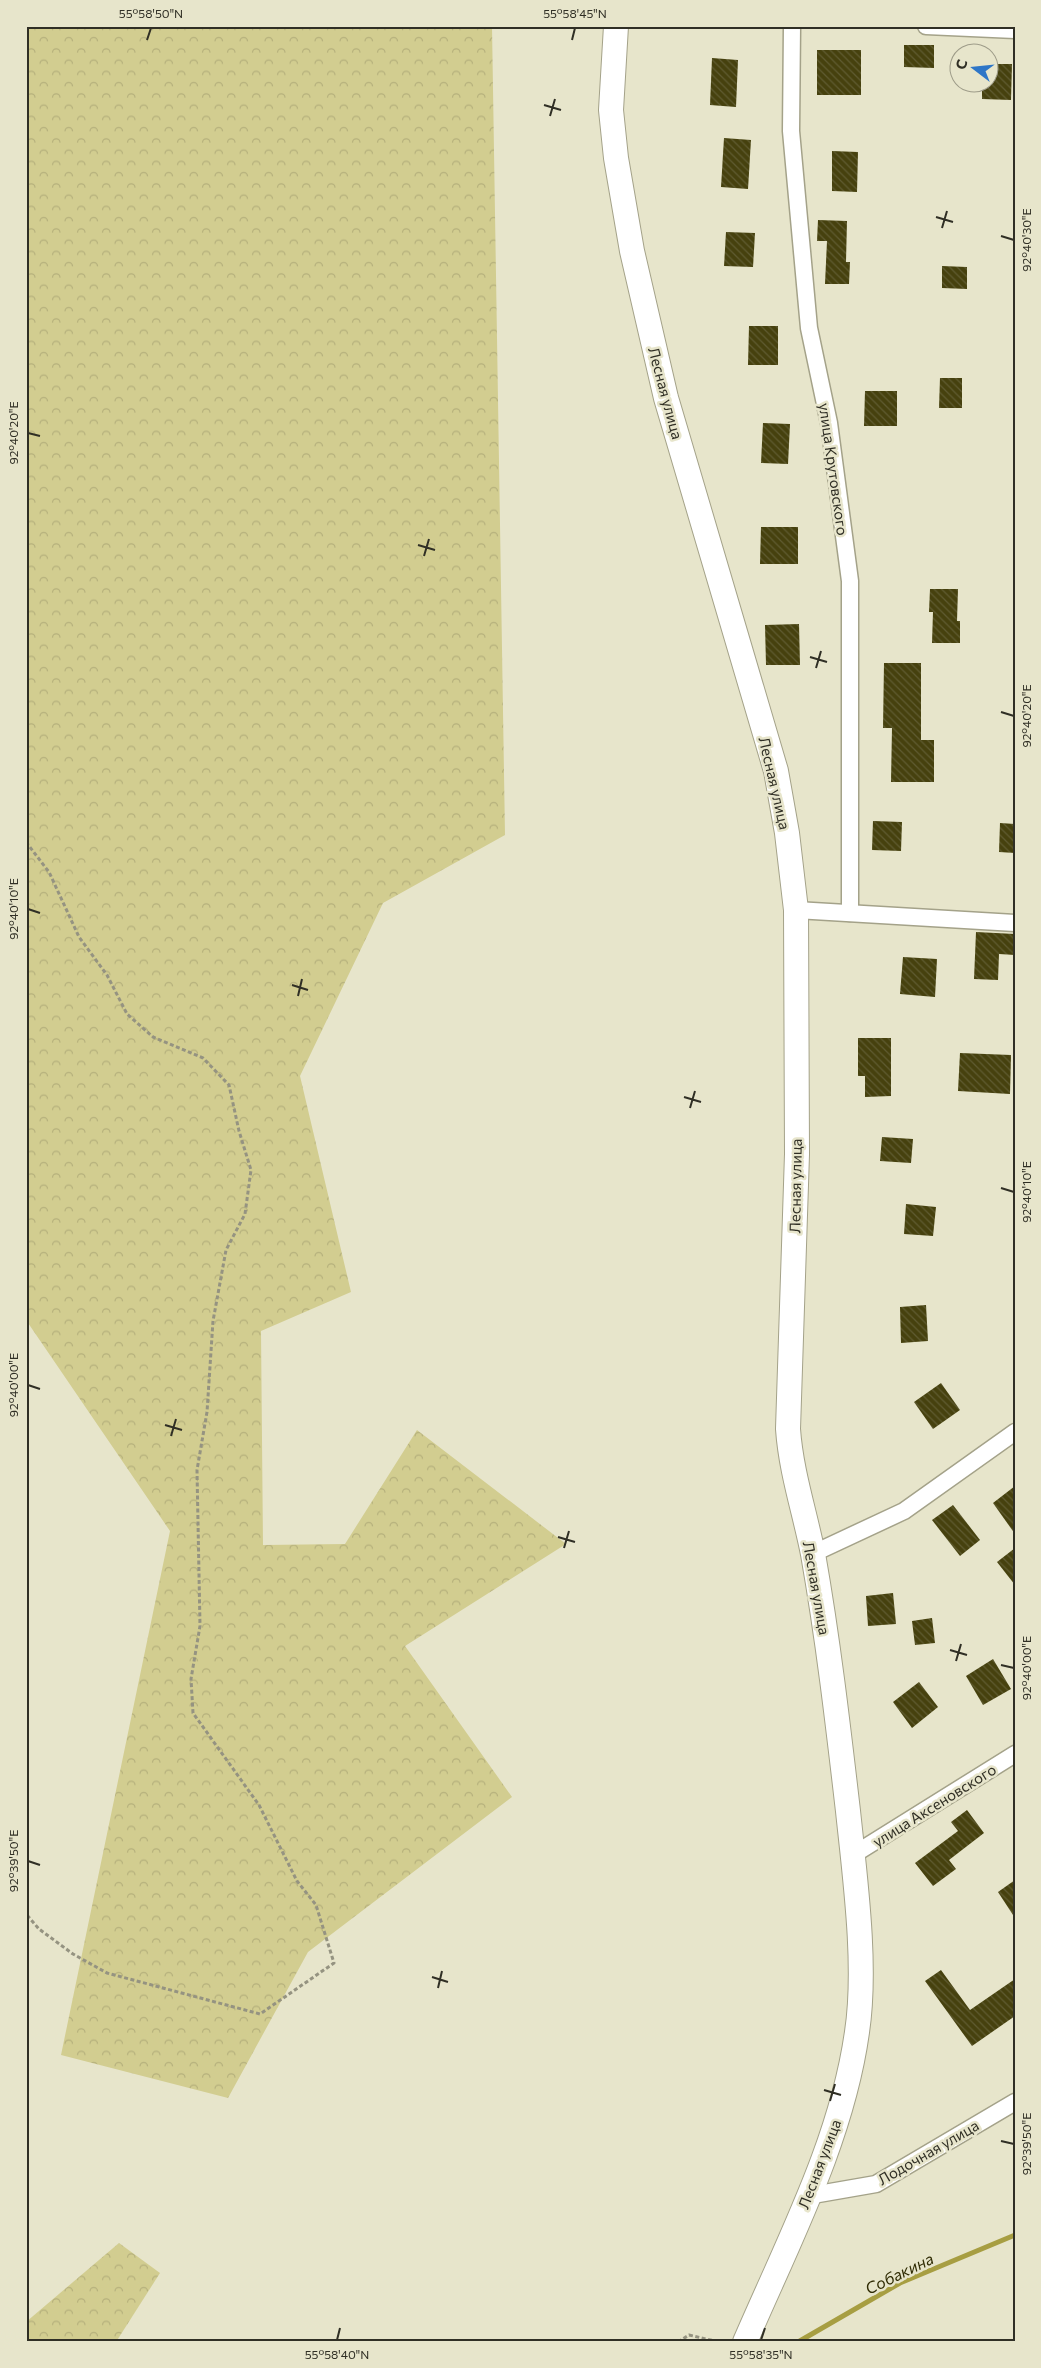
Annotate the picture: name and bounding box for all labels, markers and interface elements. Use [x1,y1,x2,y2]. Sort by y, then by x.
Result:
text: 55°58'50"N [119,6,183,20]
text: 55°58'45"N [543,6,607,20]
north arrow [948,42,998,92]
text: С [952,57,971,71]
text: 92°40'30"E [1019,208,1033,272]
street label: Лесная улица [645,345,687,441]
text: 92°40'20"E [6,401,20,465]
street label: улица Крутовского [816,402,852,536]
text: 92°40'20"E [1019,684,1033,748]
street label: Лесная улица [756,735,794,831]
text: 92°40'10"E [6,878,20,940]
street label: Лесная улица [785,1138,805,1234]
text: 92°40'10"E [1019,1161,1033,1223]
text: 92°40'00"E [6,1353,20,1417]
street label: Лесная улица [800,1540,834,1636]
text: 92°40'00"E [1019,1636,1033,1700]
street label: улица Аксеновского [869,1760,999,1850]
text: 92°39'50"E [6,1830,20,1892]
text: 92°39'50"E [1019,2113,1033,2175]
street label: Лодочная улица [874,2116,982,2188]
street label: Лесная улица [794,2117,844,2211]
water label: Собакина [862,2248,936,2298]
text: 55°58'40"N [305,2347,369,2361]
text: 55°58'35"N [729,2347,793,2361]

